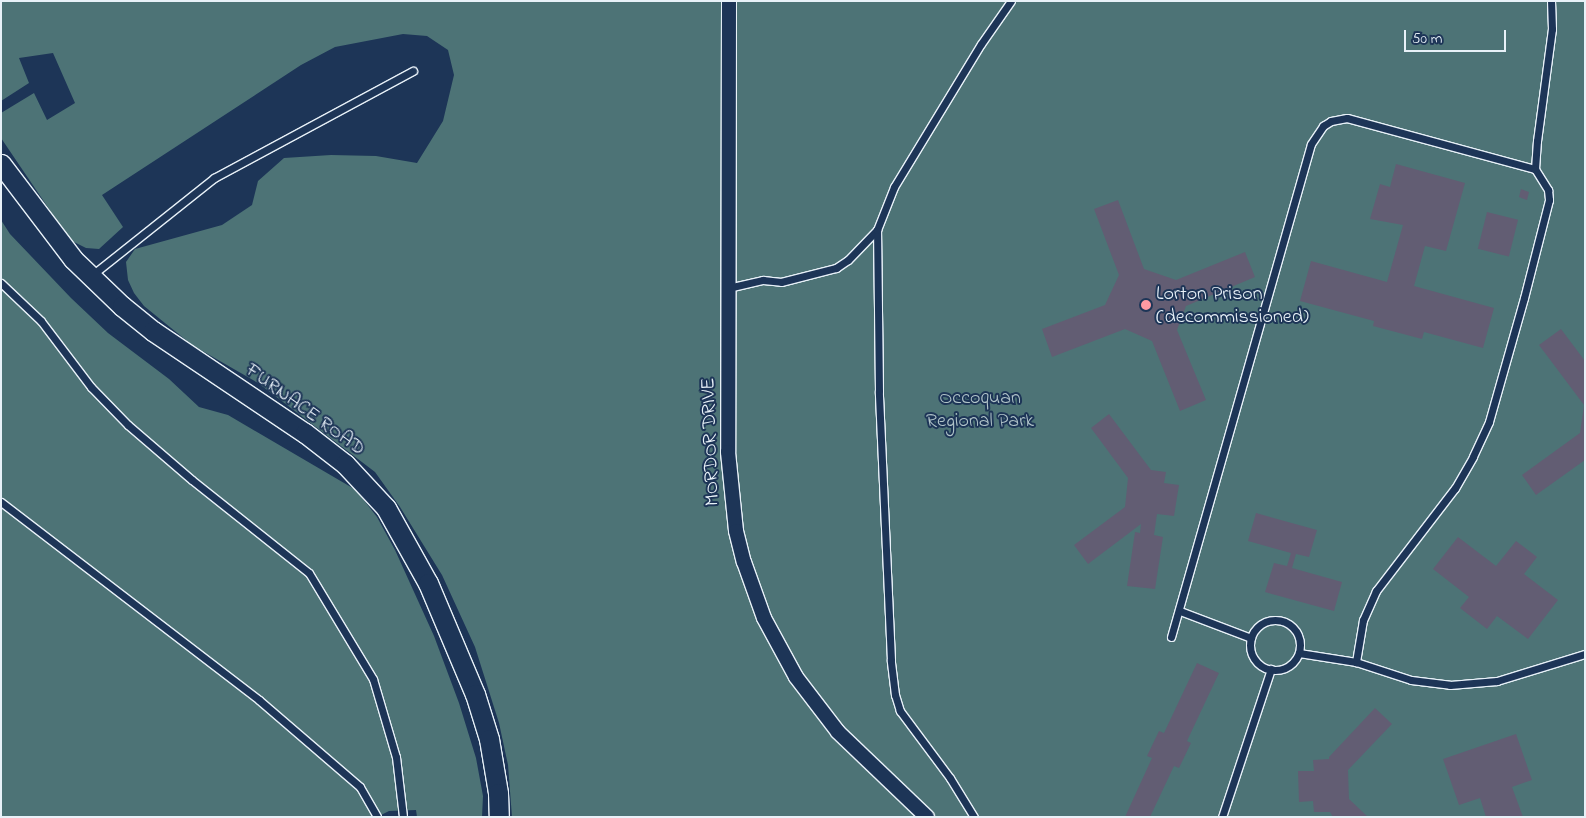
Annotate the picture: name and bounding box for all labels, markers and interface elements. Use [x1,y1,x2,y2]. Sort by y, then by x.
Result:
scale bar [1406,20,1508,52]
text: 50 m [1412,28,1442,50]
place label: Lorton Prison (decommissioned) [1156,282,1309,329]
marker: Lorton Prison (decommissioned) [1140,299,1152,311]
street label: FURNACE ROAD [241,359,369,461]
street label: MORDOR DRIVE [697,377,725,507]
park label: Occoquan Regional Park [926,386,1034,433]

